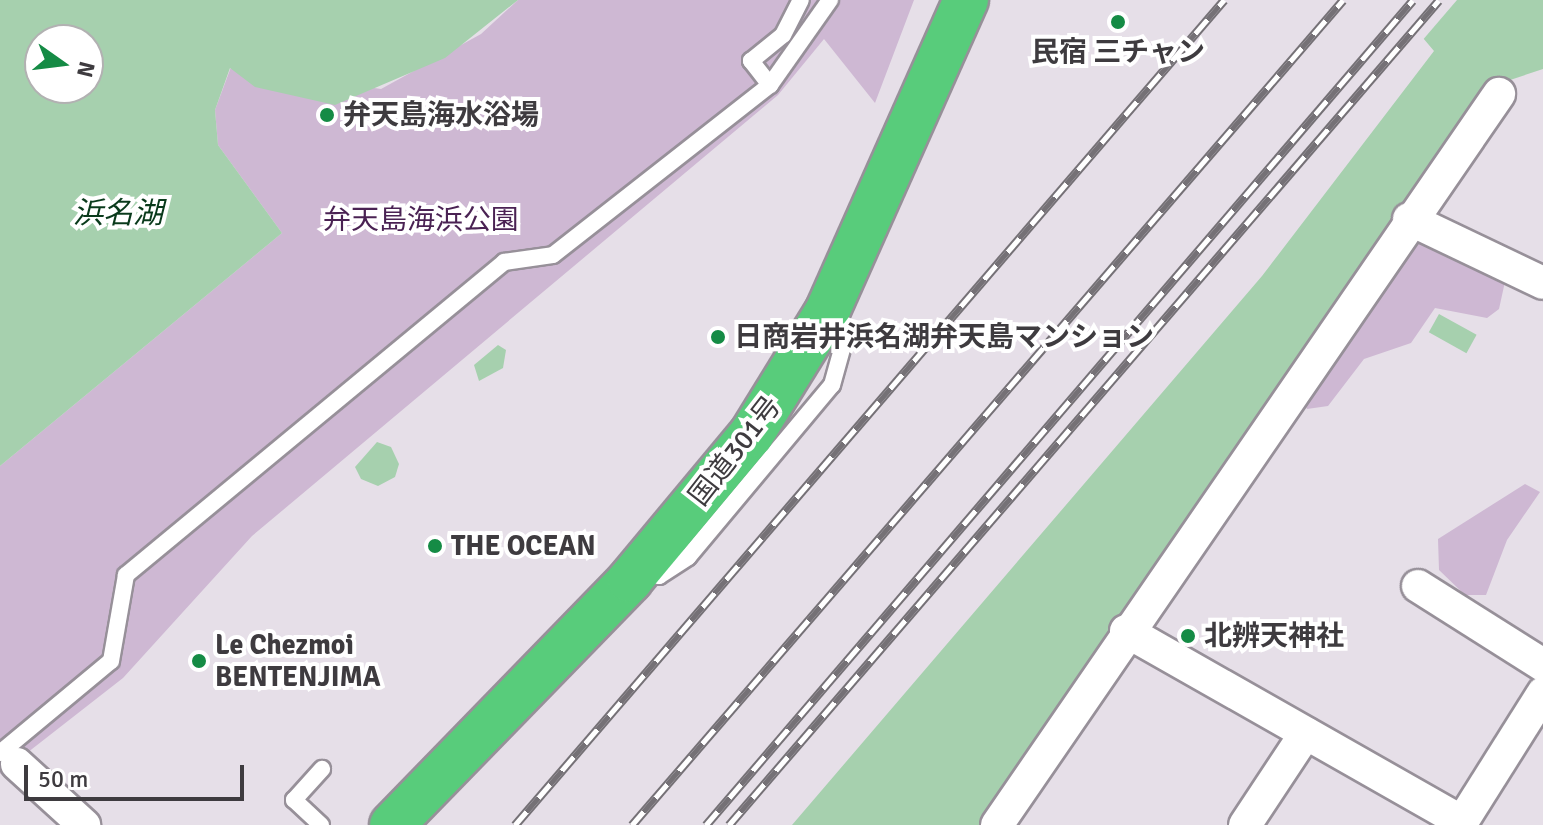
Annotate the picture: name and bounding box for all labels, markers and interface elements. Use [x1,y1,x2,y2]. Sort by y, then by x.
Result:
marker: 民宿 三チャン [1109,13,1127,31]
north arrow [24,24,104,104]
place label: 民宿 三チャン [1031,35,1205,69]
text: N [71,59,101,80]
place label: 弁天島海水浴場 [343,98,539,132]
marker: 弁天島海水浴場 [318,106,336,124]
water label: 浜名湖 [73,196,163,232]
park label: 弁天島海浜公園 [323,203,519,237]
place label: 日商岩井浜名湖弁天島マンション [734,320,1154,354]
marker: 日商岩井浜名湖弁天島マンション [709,328,727,346]
street label: 国道301号 [682,390,788,512]
place label: THE OCEAN [451,529,596,563]
marker: THE OCEAN [426,537,444,555]
place label: 北辨天神社 [1204,619,1344,653]
marker: 北辨天神社 [1179,627,1197,645]
place label: Le Chezmoi BENTENJIMA [215,628,381,694]
marker: Le Chezmoi BENTENJIMA [190,652,208,670]
scale bar [28,749,248,799]
text: 50 m [38,764,88,794]

